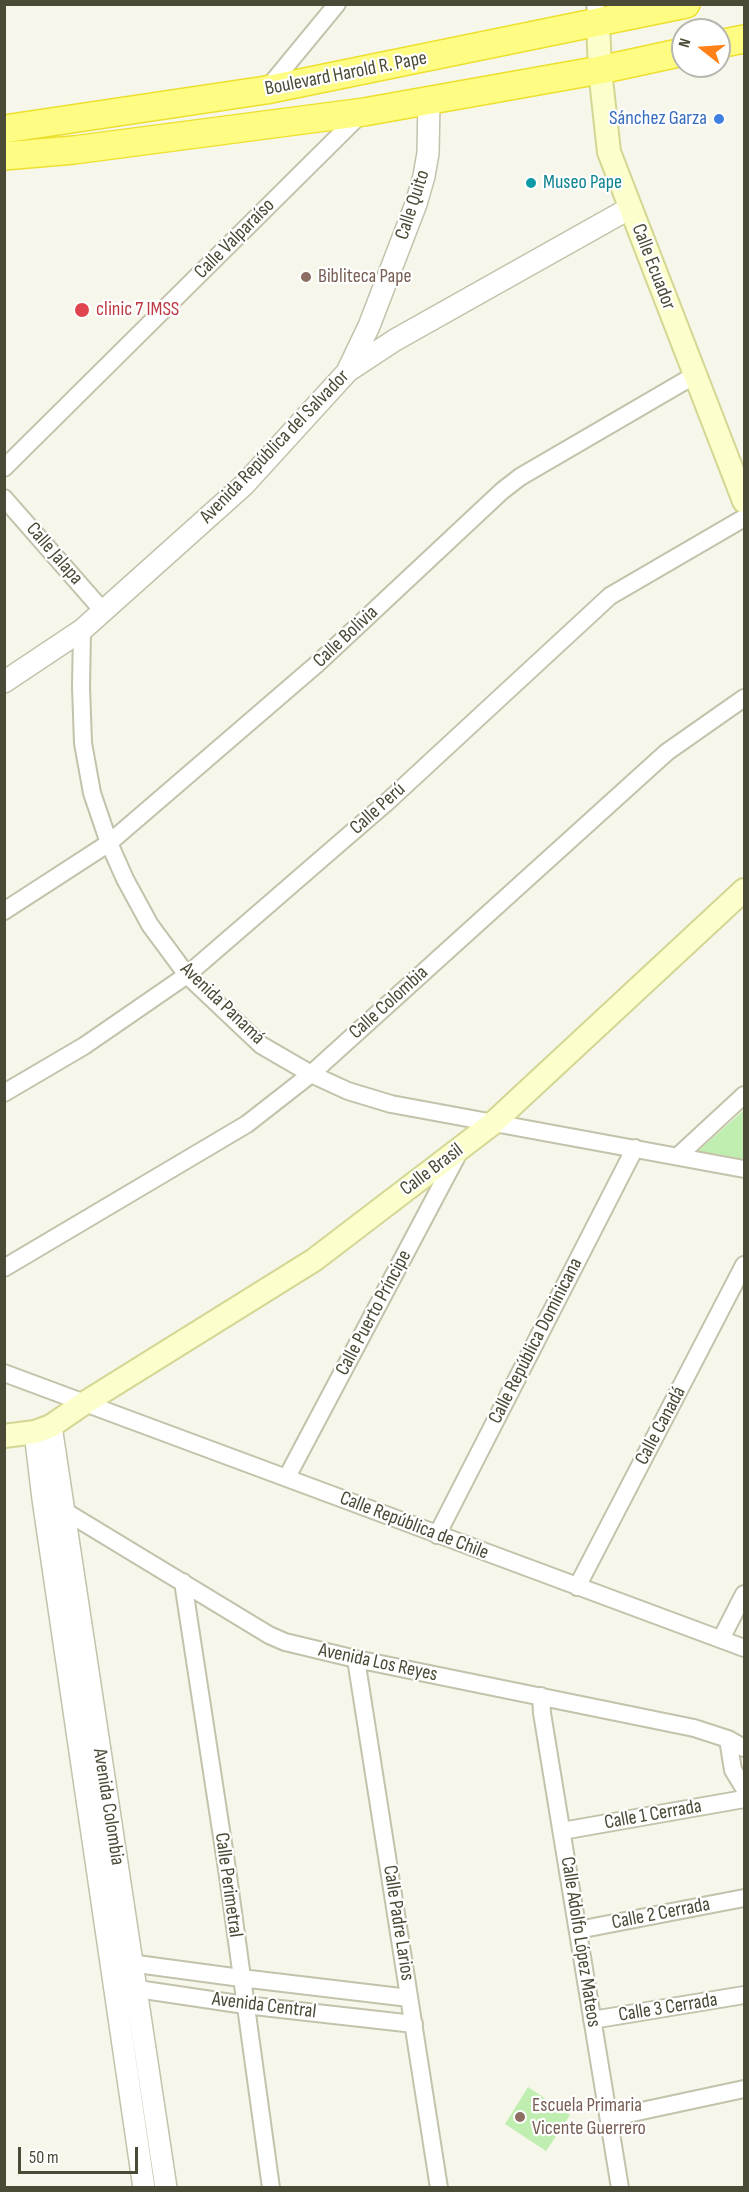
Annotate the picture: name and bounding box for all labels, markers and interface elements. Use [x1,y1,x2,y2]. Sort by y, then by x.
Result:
north arrow [671,18,731,78]
text: N [675,36,696,50]
street label: Boulevard Harold R. Pape [263,47,429,101]
place label: Sánchez Garza [609,107,707,131]
marker: Sánchez Garza [712,112,726,126]
street label: Calle Quito [390,167,436,243]
place label: Museo Pape [543,171,622,195]
marker: Museo Pape [524,176,538,190]
street label: Calle Valparaíso [190,194,280,284]
street label: Calle Ecuador [626,221,680,313]
place label: Bibliteca Pape [318,265,412,289]
marker: Bibliteca Pape [299,270,313,284]
place label: clinic 7 IMSS [96,298,179,322]
marker: clinic 7 IMSS [73,301,91,319]
street label: Avenida República del Salvador [195,365,355,529]
street label: Calle Jalapa [20,518,88,590]
street label: Calle Bolivia [309,601,383,673]
street label: Calle Perú [345,778,411,840]
street label: Avenida Panamá [175,958,269,1050]
street label: Calle Colombia [345,961,433,1045]
street label: Calle Brasil [396,1139,468,1201]
street label: Calle Puerto Príncipe [331,1246,417,1380]
street label: Calle República Dominicana [484,1254,588,1428]
street label: Calle Canadá [630,1383,692,1469]
street label: Calle República de Chile [336,1487,492,1565]
street label: Avenida Los Reyes [316,1639,440,1687]
street label: Avenida Colombia [87,1747,129,1867]
street label: Calle 1 Cerrada [602,1795,704,1835]
street label: Calle Perimetral [209,1831,247,1939]
street label: Calle Adolfo López Mateos [555,1855,605,2029]
street label: Calle Padre Larios [377,1864,419,1982]
street label: Calle 2 Cerrada [610,1893,712,1935]
street label: Avenida Central [211,1988,317,2024]
street label: Calle 3 Cerrada [617,1988,719,2028]
place label: Escuela Primaria Vicente Guerrero [532,2094,646,2141]
marker: Escuela Primaria Vicente Guerrero [513,2110,527,2124]
scale bar [21,2135,141,2173]
text: 50 m [29,2147,59,2168]

